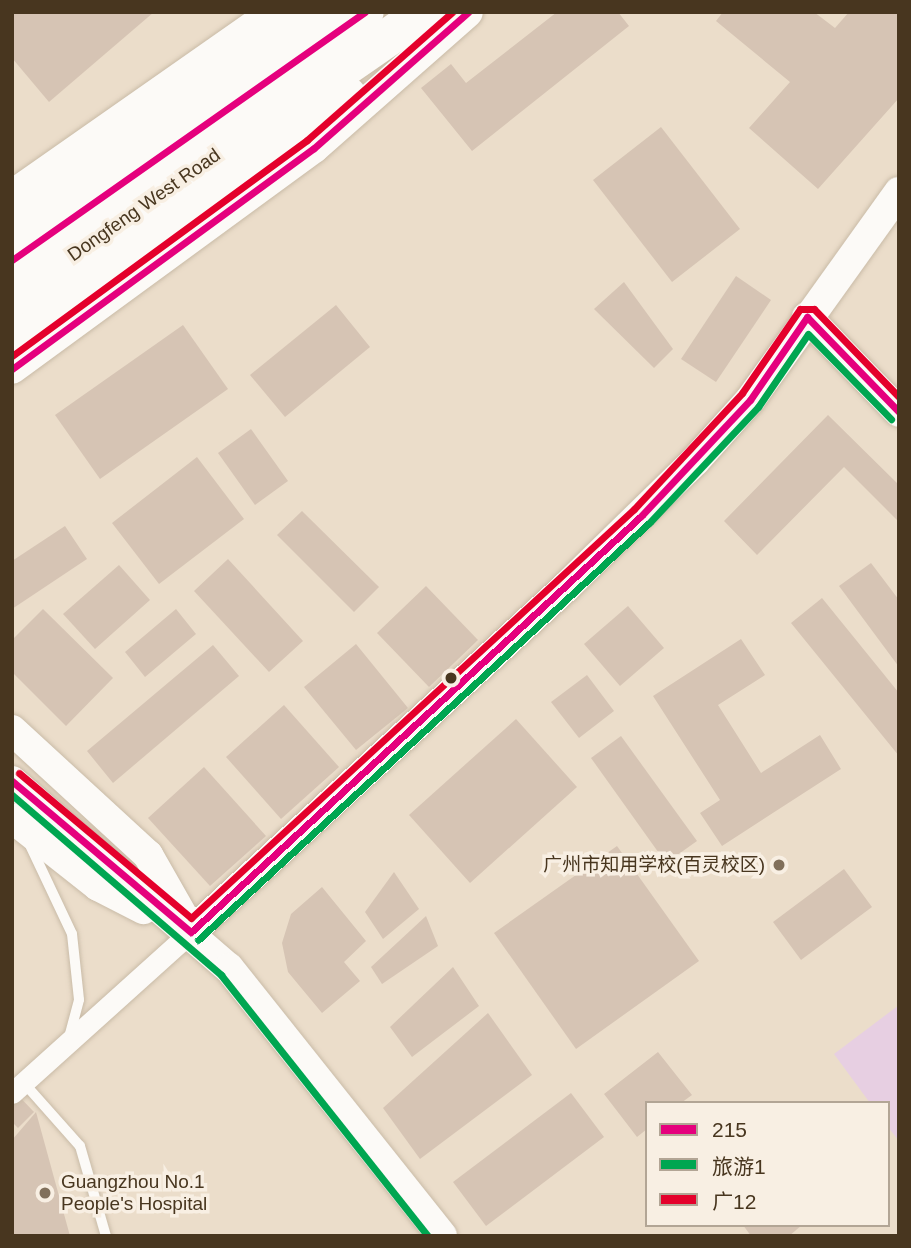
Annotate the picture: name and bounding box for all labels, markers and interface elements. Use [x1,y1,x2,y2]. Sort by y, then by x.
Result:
street label: Dongfeng West Road [63,144,225,266]
unlabelled marker [444,671,458,685]
place label: 广州市知用学校(百灵校区) [543,854,765,876]
marker: 广州市知用学校(百灵校区) [771,857,787,873]
legend [645,1101,890,1227]
text: 215 [712,1118,747,1141]
text: 旅游1 [712,1155,766,1178]
place label: Guangzhou No.1 People's Hospital [61,1171,207,1215]
marker: Guangzhou No.1 People's Hospital [35,1183,55,1203]
text: 广12 [712,1190,756,1213]

